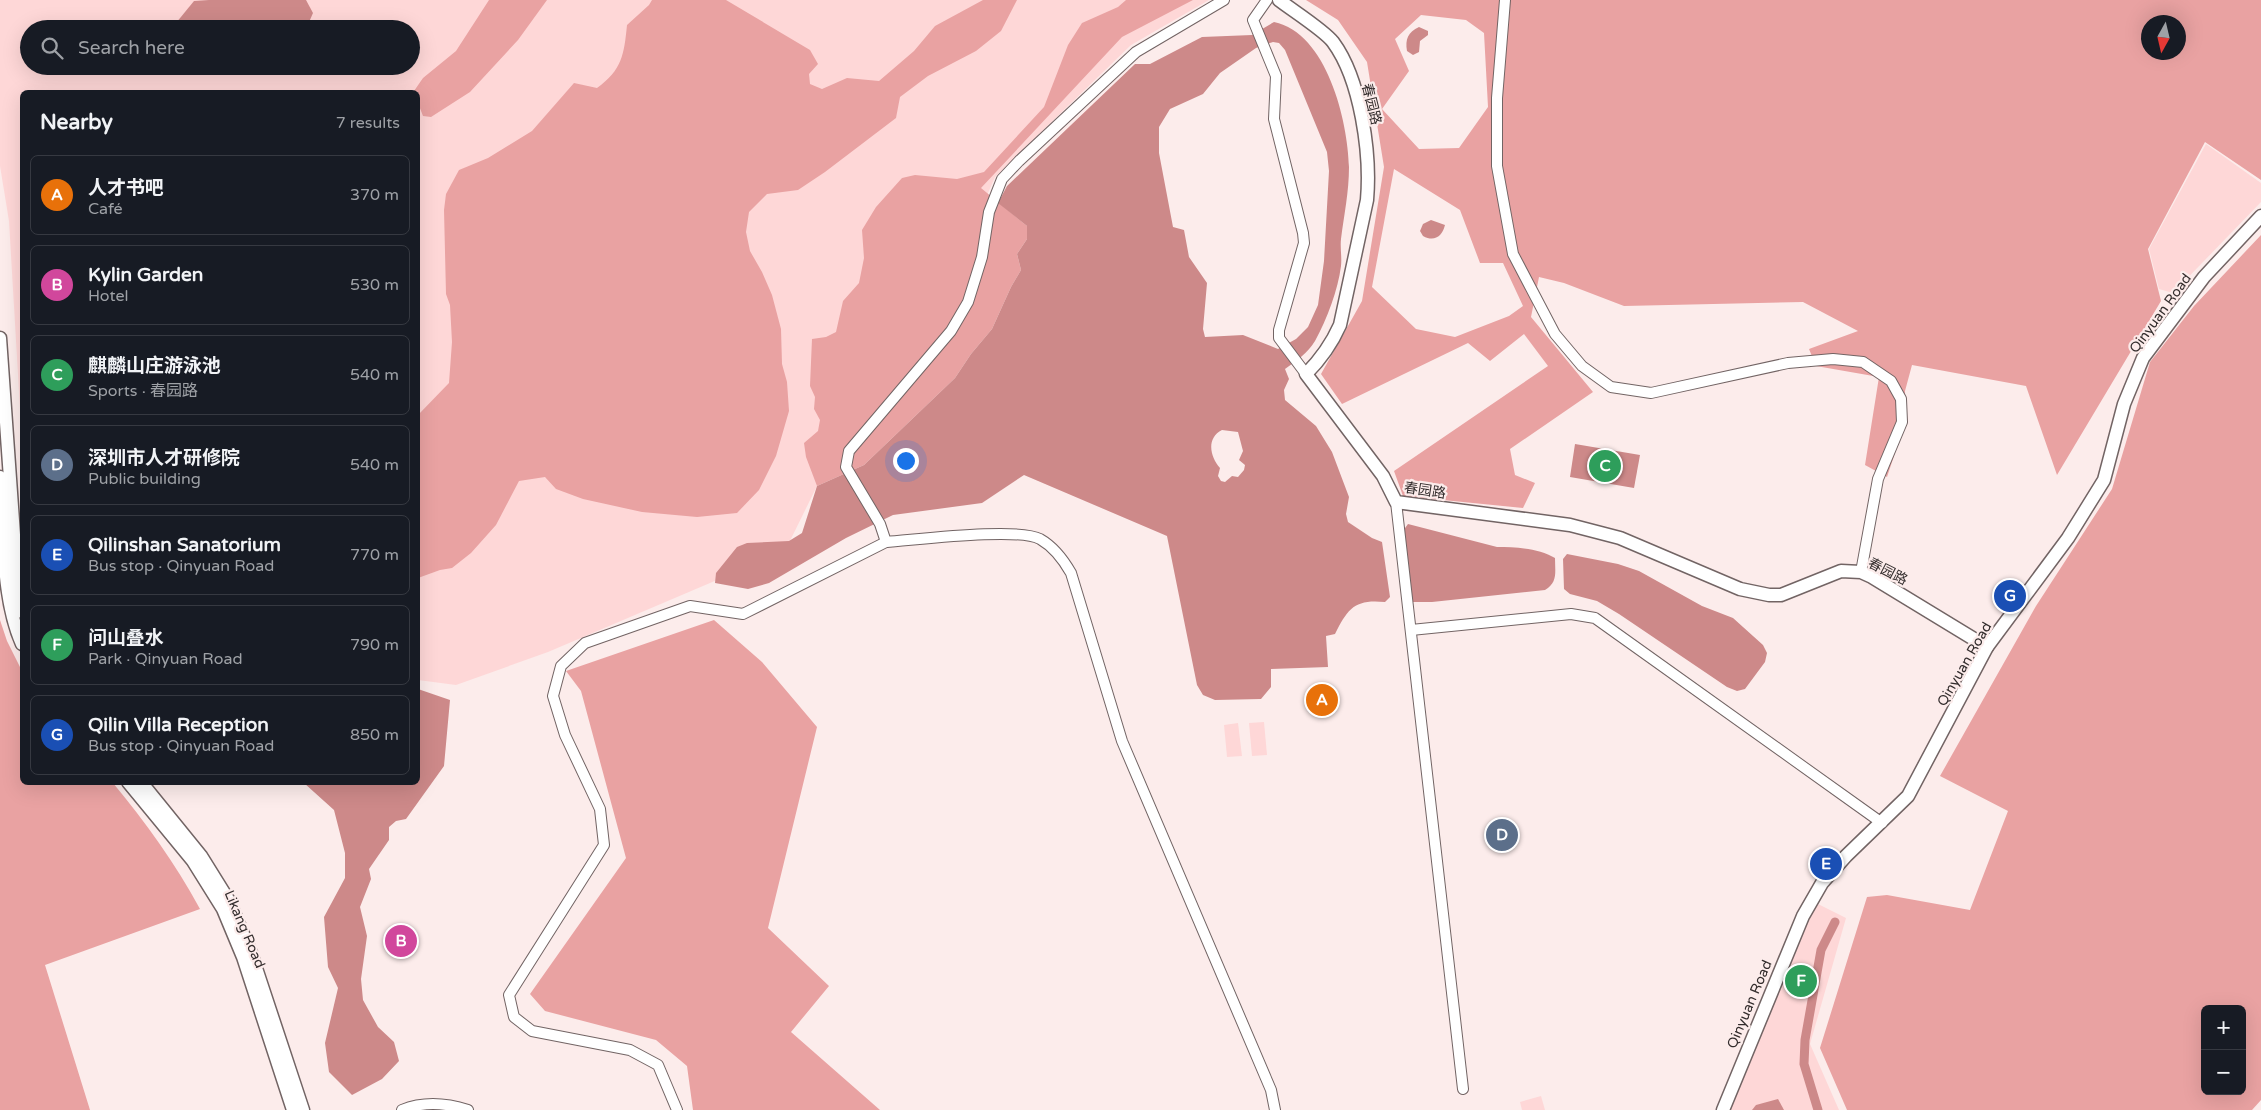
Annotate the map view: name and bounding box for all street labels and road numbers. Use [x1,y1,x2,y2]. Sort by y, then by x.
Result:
street label: 春园路 [1358,82,1385,127]
street label: Qinyuan Road [2126,270,2195,356]
street label: 春园路 [1403,479,1447,502]
street label: 春园路 [1865,554,1910,589]
street label: Qinyuan Road [1933,619,1995,709]
street label: Likang Road [220,888,269,971]
street label: Qinyuan Road [1723,957,1776,1051]

